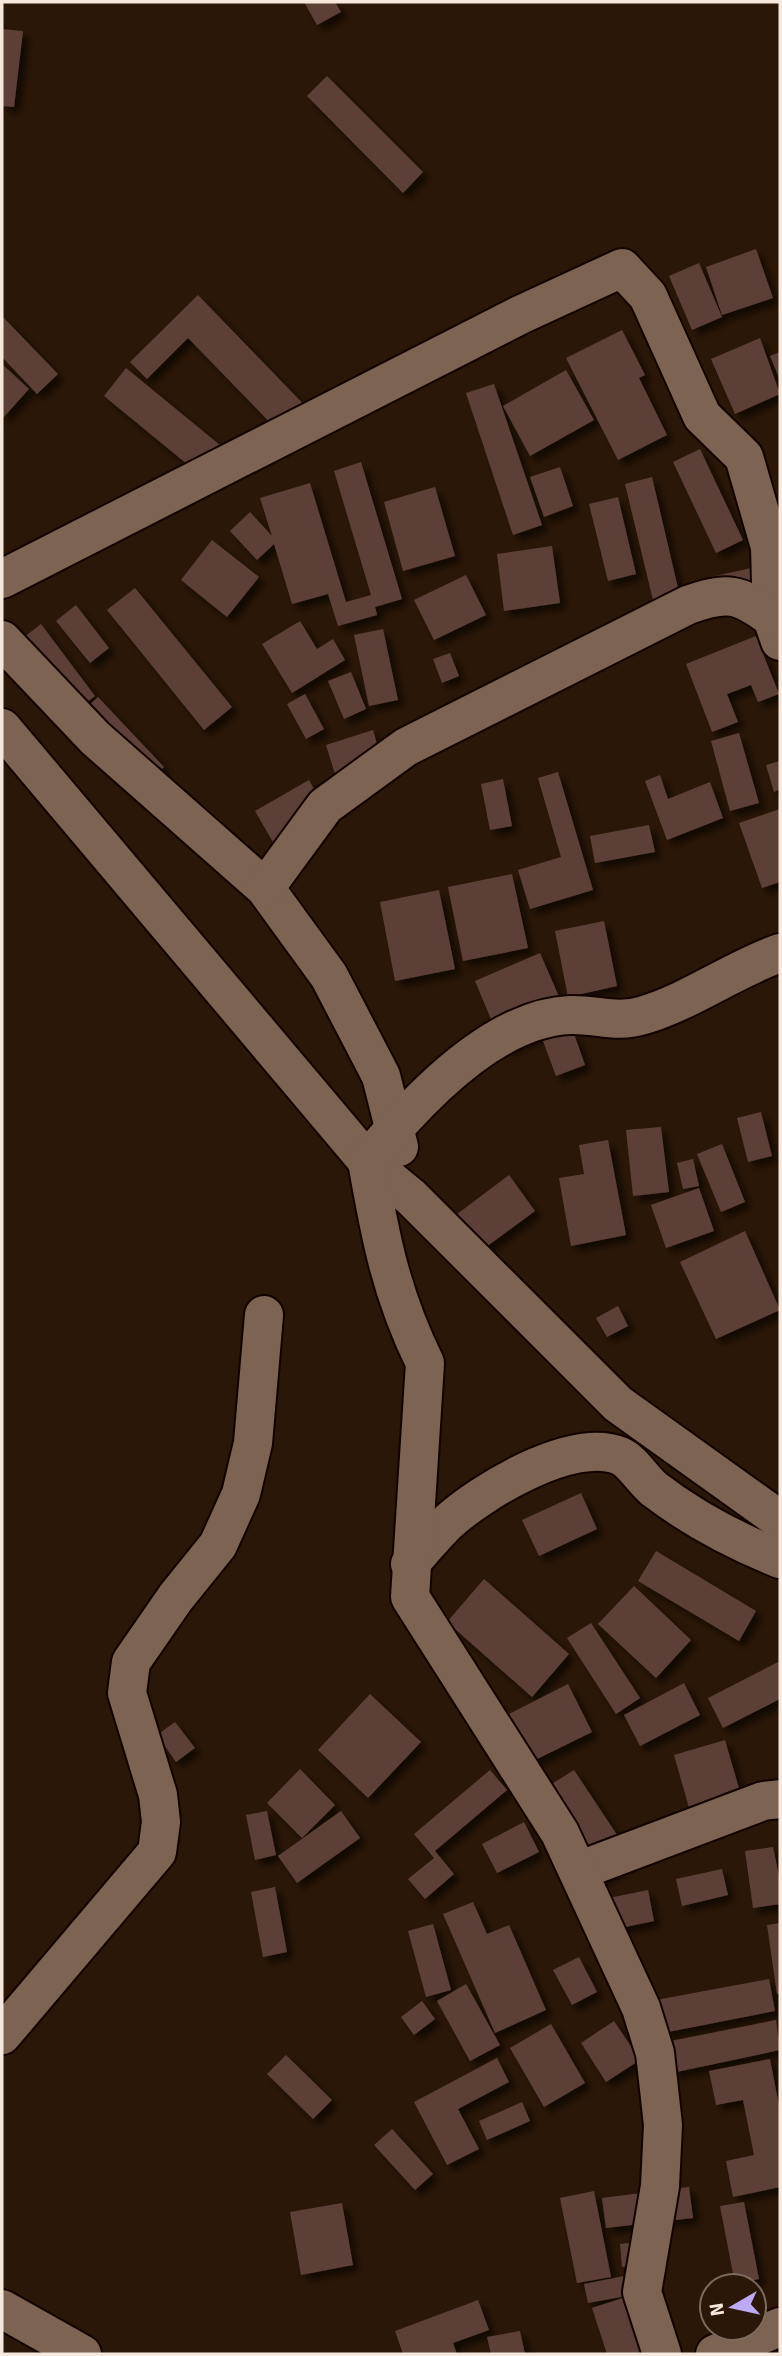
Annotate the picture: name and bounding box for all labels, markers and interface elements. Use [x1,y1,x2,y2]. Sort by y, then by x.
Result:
north arrow [698,2272,768,2342]
text: N [704,2301,730,2318]

